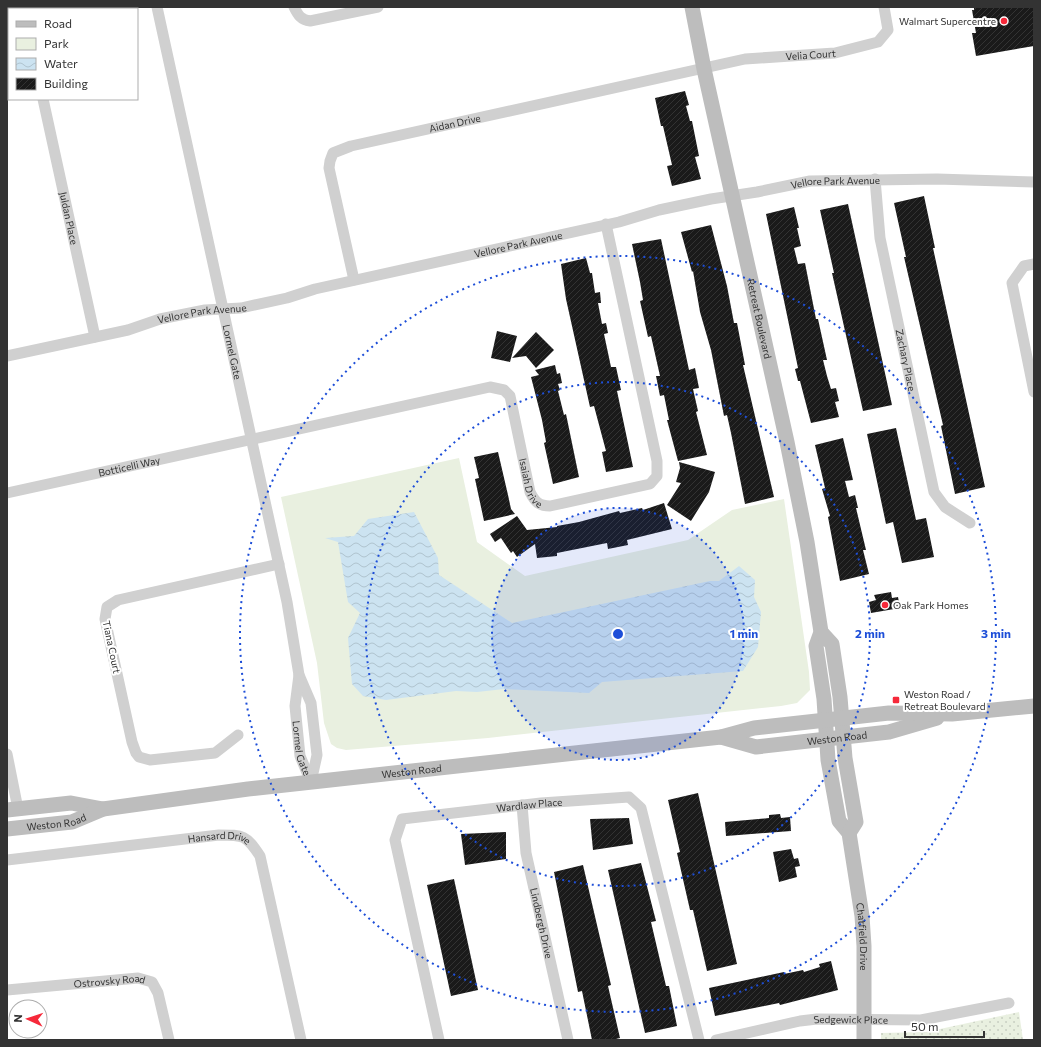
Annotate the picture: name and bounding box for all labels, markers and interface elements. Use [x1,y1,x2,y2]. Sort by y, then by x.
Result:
legend [8,8,138,100]
place label: Walmart Supercentre [899,15,996,27]
text: Road [44,16,72,30]
marker: Walmart Supercentre [999,16,1009,26]
text: Park [44,36,70,50]
street label: Velia Court [785,47,836,62]
text: Water [44,56,78,70]
text: Building [44,76,88,90]
street label: Aidan Drive [428,112,482,135]
street label: Vellore Park Avenue [789,174,880,191]
street label: Juldan Place [57,191,81,246]
street label: Vellore Park Avenue [473,229,563,260]
street label: Retreat Boulevard [745,278,774,360]
street label: Vellore Park Avenue [156,301,248,325]
street label: Lormel Gate [221,323,244,381]
street label: Zachary Place [894,328,918,392]
street label: Botticelli Way [97,454,161,479]
street label: Isaiah Drive [517,457,544,510]
place label: Oak Park Homes [893,599,969,611]
marker: Oak Park Homes [880,600,890,610]
street label: Tiana Court [101,620,123,674]
text: 1 min [730,626,758,640]
text: 2 min [855,626,885,640]
text: 3 min [981,626,1011,640]
centre of rings [611,627,625,641]
place label: Weston Road / Retreat Boulevard [904,688,986,712]
marker: Weston Road / Retreat Boulevard [891,695,901,705]
street label: Lormel Gate [290,720,314,777]
street label: Weston Road [806,728,868,747]
street label: Weston Road [381,762,443,780]
street label: Wardlaw Place [496,796,563,814]
street label: Weston Road [26,811,88,833]
street label: Hansard Drive [187,829,254,847]
street label: Lindbergh Drive [528,887,556,960]
street label: Chatfield Drive [854,902,870,970]
street label: Ostrovsky Road [73,972,147,990]
north arrow [8,999,48,1039]
street label: Sedgewick Place [813,1013,888,1026]
scale bar [905,1013,984,1039]
text: N [11,1014,24,1023]
text: 50 m [911,1019,939,1033]

